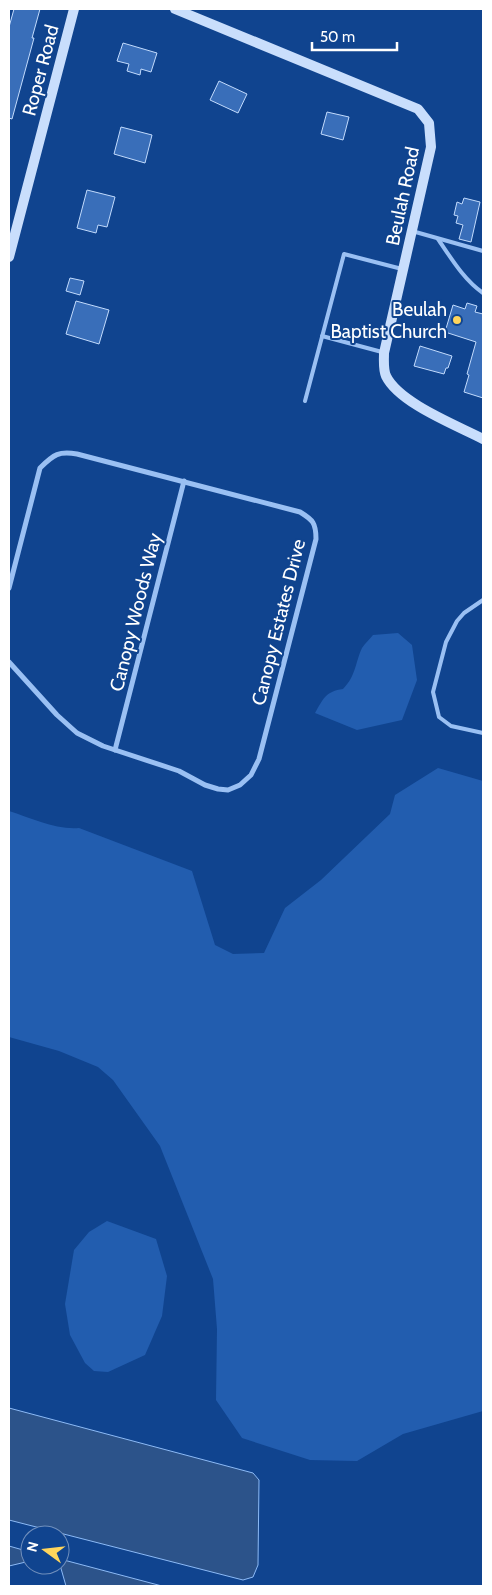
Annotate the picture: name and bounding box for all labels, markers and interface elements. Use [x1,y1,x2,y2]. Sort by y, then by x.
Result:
scale bar [312,20,397,52]
street label: Roper Road [17,22,64,118]
text: 50 m [320,28,355,46]
street label: Beulah Road [381,145,424,248]
place label: Beulah Baptist Church [330,298,447,343]
marker: Beulah Baptist Church [451,314,463,326]
street label: Canopy Woods Way [105,530,166,694]
street label: Canopy Estates Drive [247,536,310,708]
north arrow [20,1525,70,1575]
text: N [22,1540,42,1554]

